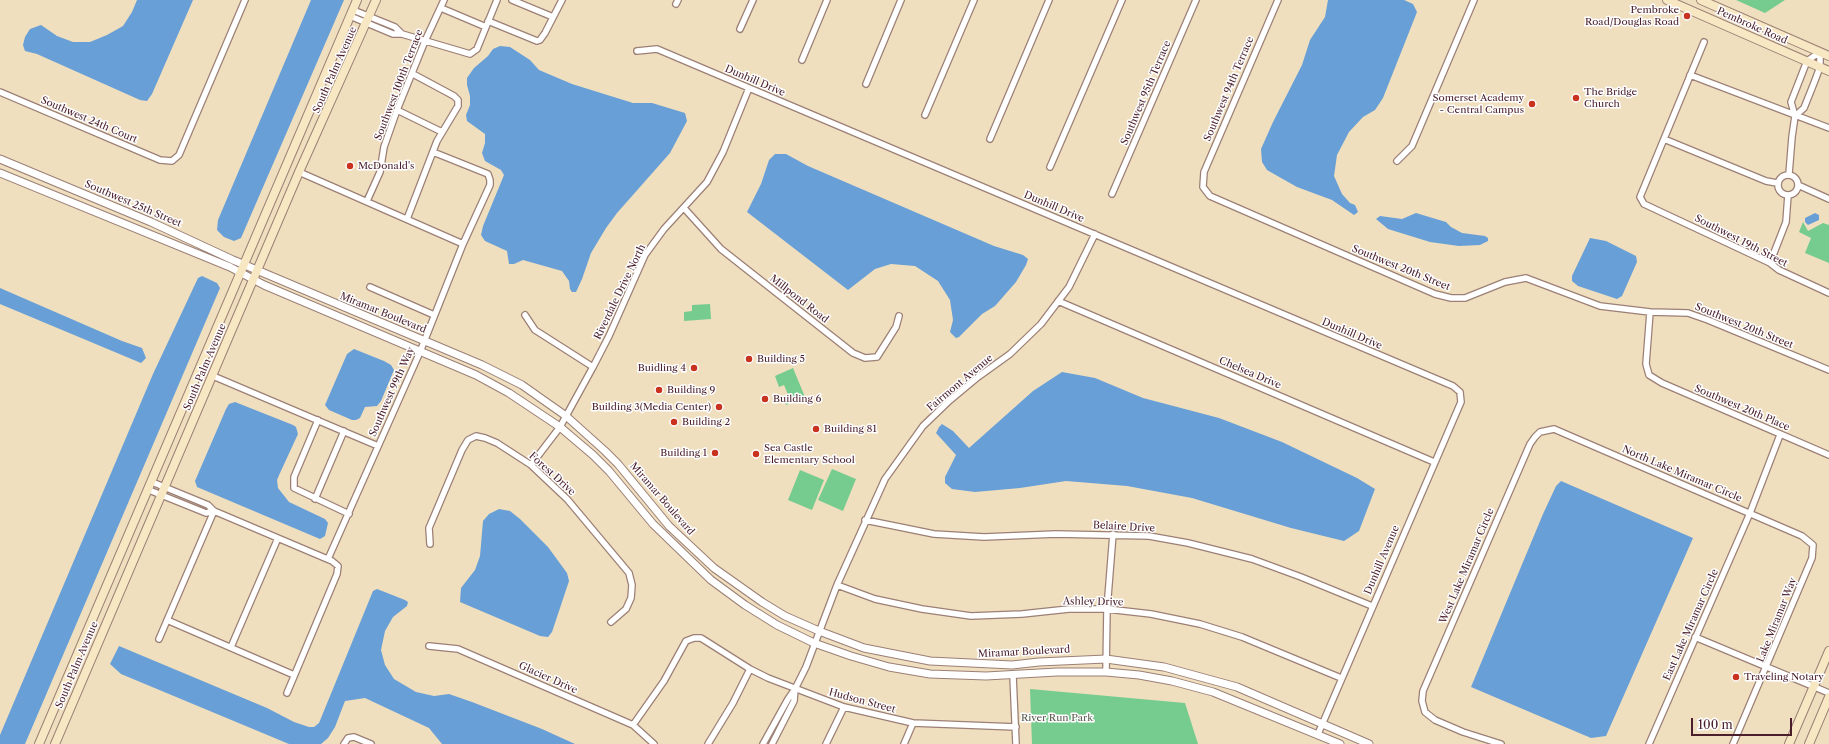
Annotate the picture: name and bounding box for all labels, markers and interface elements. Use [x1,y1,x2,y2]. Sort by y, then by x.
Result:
place label: Pembroke Road/Douglas Road [1585,4,1679,28]
street label: Pembroke Road [1715,5,1789,47]
marker: Pembroke Road/Douglas Road [1682,11,1692,21]
street label: South Palm Avenue [311,25,359,115]
street label: Southwest 100th Terrace [372,28,426,142]
street label: Southwest 94th Terrace [1201,35,1257,143]
street label: Southwest 95th Terrace [1119,39,1173,147]
street label: Dunhill Drive [723,63,787,99]
place label: The Bridge Church [1584,86,1637,110]
place label: Somerset Academy - Central Campus [1433,92,1524,116]
marker: The Bridge Church [1571,93,1581,103]
street label: Southwest 24th Court [39,94,139,146]
marker: Somerset Academy - Central Campus [1527,99,1537,109]
place label: McDonald's [358,160,414,172]
marker: McDonald's [345,161,355,171]
street label: Southwest 25th Street [83,178,183,230]
street label: Dunhill Drive [1022,189,1086,225]
street label: Southwest 19th Street [1692,212,1790,270]
street label: Riverdale Drive North [592,242,648,342]
street label: Southwest 20th Street [1350,243,1452,293]
street label: Millpond Road [767,272,831,326]
street label: Miramar Boulevard [338,290,428,336]
street label: Southwest 20th Street [1693,301,1795,351]
street label: Dunhill Drive [1320,316,1384,352]
street label: South Palm Avenue [181,322,229,412]
street label: Southwest 99th Way [367,345,417,439]
street label: Fairmont Avenue [925,352,995,414]
place label: Building 5 [757,353,805,365]
marker: Building 5 [744,354,754,364]
street label: Chelsea Drive [1217,355,1283,391]
place label: Buidling 4 [638,362,686,374]
marker: Buidling 4 [689,363,699,373]
street label: Southwest 20th Place [1693,383,1791,433]
place label: Building 9 [667,384,715,396]
marker: Building 9 [654,385,664,395]
place label: Building 6 [773,393,821,405]
marker: Building 6 [760,394,770,404]
place label: Building 3(Media Center) [592,401,711,413]
marker: Building 3(Media Center) [714,402,724,412]
place label: Building 2 [682,416,730,428]
marker: Building 2 [669,417,679,427]
place label: Building 81 [824,423,877,435]
marker: Building 81 [811,424,821,434]
place label: Sea Castle Elementary School [764,442,855,466]
street label: North Lake Miramar Circle [1620,443,1744,505]
place label: Building 1 [660,447,707,459]
marker: Building 1 [710,448,720,458]
marker: Sea Castle Elementary School [751,449,761,459]
street label: Forest Drive [526,450,578,498]
street label: Miramar Boulevard [627,460,697,538]
street label: West Lake Miramar Circle [1437,506,1497,626]
street label: Belaire Drive [1093,519,1155,535]
street label: Dunhill Avenue [1362,524,1402,596]
street label: East Lake Miramar Circle [1661,567,1721,683]
street label: Lake Miramar Way [1755,576,1799,664]
street label: Ashley Drive [1063,595,1123,609]
street label: South Palm Avenue [53,620,101,710]
street label: Miramar Boulevard [978,644,1070,660]
street label: Glacier Drive [517,660,579,696]
place label: Traveling Notary [1744,671,1824,683]
marker: Traveling Notary [1731,672,1741,682]
street label: Hudson Street [827,686,897,716]
scale bar [1693,710,1794,736]
park label: River Run Park [1021,712,1093,724]
text: 100 m [1698,717,1733,732]

